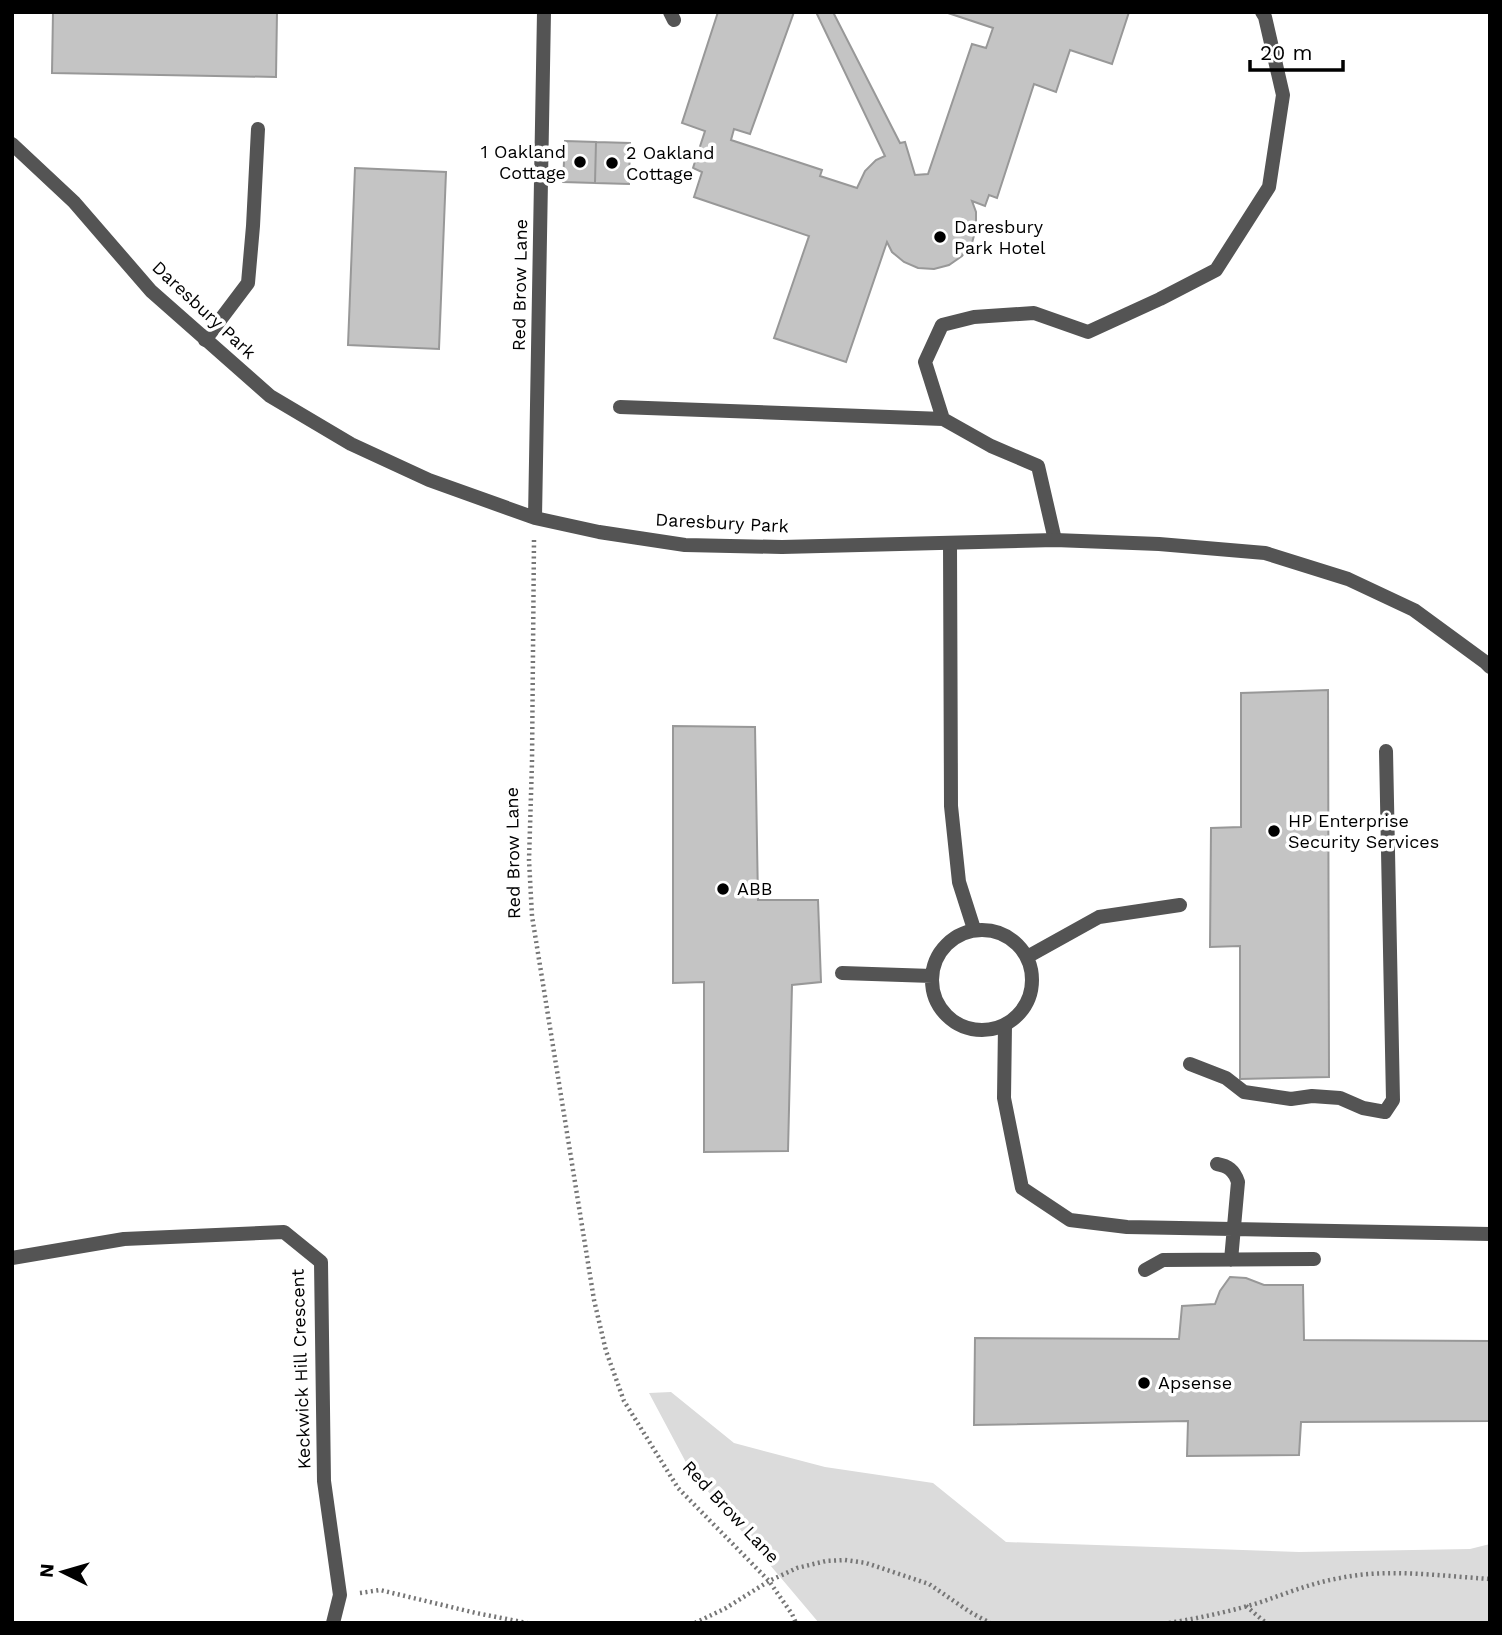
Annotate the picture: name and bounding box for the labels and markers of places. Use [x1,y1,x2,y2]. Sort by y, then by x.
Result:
place label: 1 Oakland Cottage [481,141,566,183]
place label: 2 Oakland Cottage [626,142,715,184]
marker: 1 Oakland Cottage [572,154,588,170]
marker: 2 Oakland Cottage [604,155,620,171]
place label: Daresbury Park Hotel [954,216,1046,258]
marker: Daresbury Park Hotel [932,229,948,245]
place label: HP Enterprise Security Services [1288,810,1439,852]
marker: HP Enterprise Security Services [1266,823,1282,839]
place label: ABB [737,878,772,899]
marker: ABB [715,881,731,897]
place label: Apsense [1158,1372,1232,1393]
marker: Apsense [1136,1375,1152,1391]

